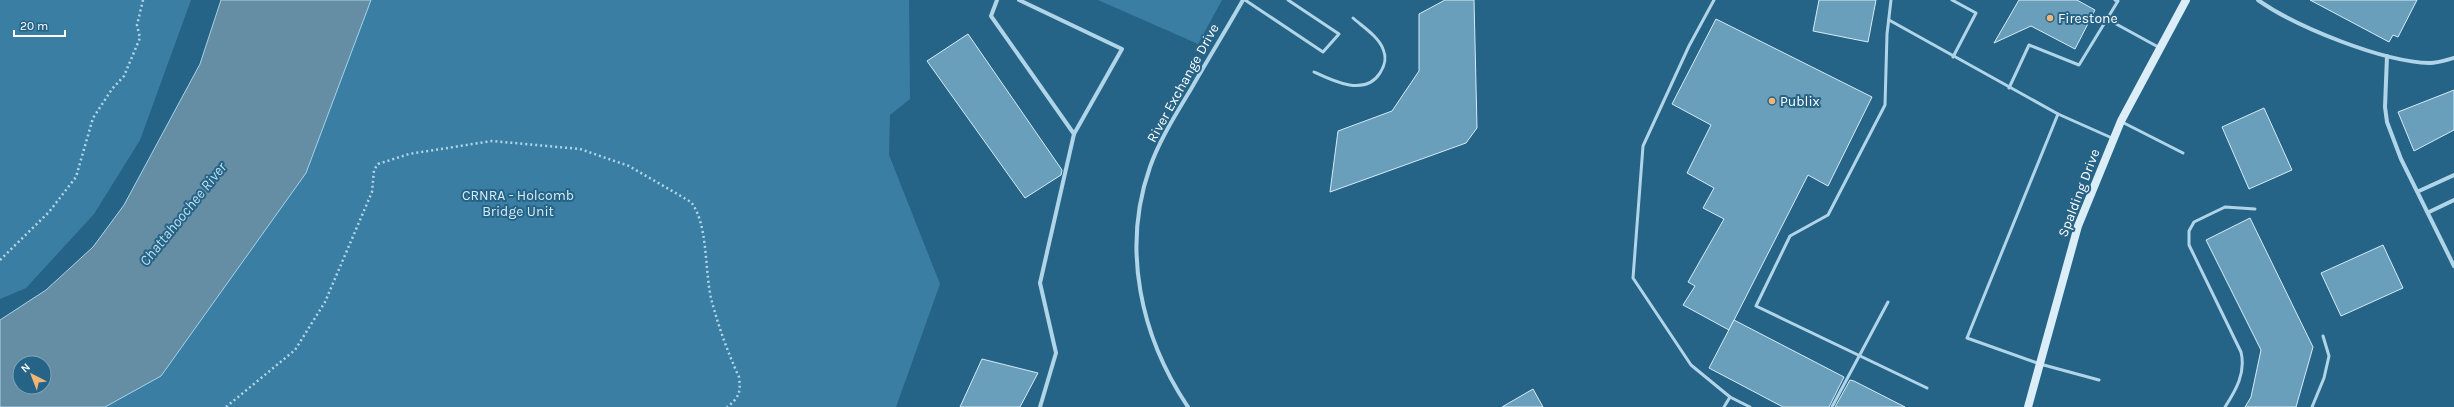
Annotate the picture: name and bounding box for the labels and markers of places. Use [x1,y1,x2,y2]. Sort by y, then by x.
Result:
place label: Firestone [2058,10,2118,27]
marker: Firestone [2045,13,2055,23]
place label: Publix [1780,93,1820,110]
marker: Publix [1767,96,1777,106]

